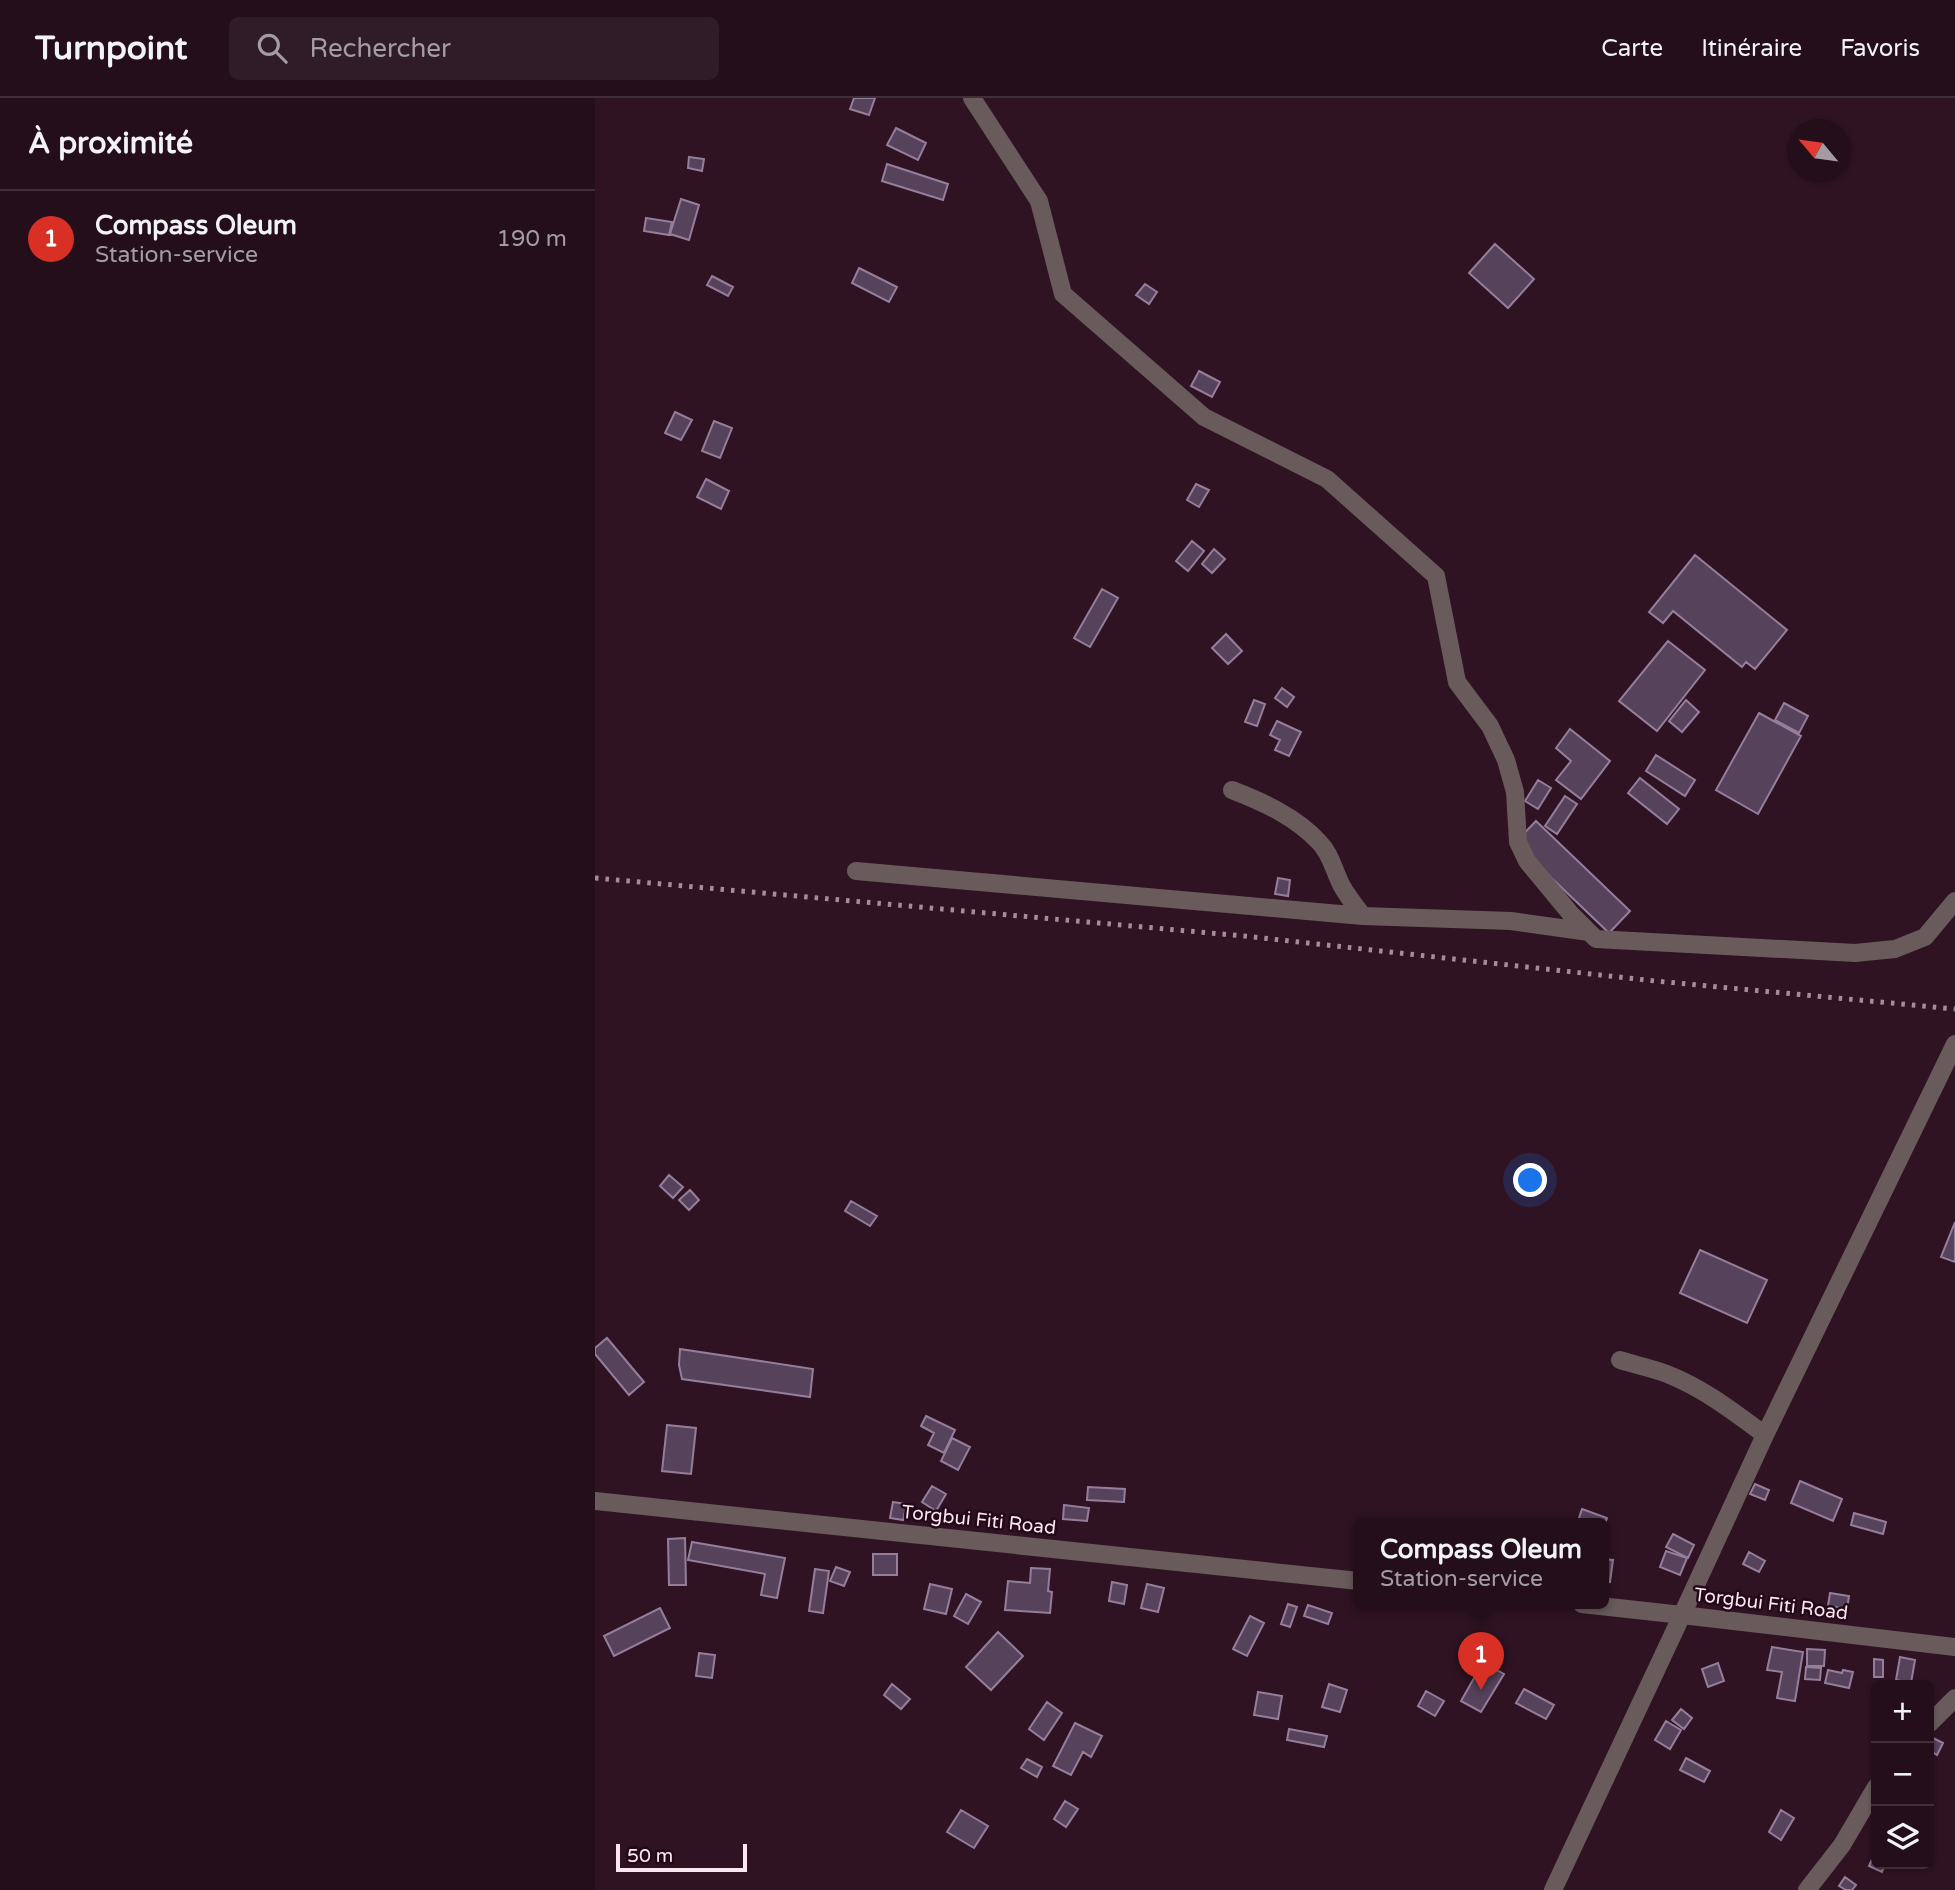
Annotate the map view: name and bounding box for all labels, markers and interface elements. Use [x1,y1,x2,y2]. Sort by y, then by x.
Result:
search box [229,17,719,80]
text: Turnpoint [35,29,187,68]
icon: search [253,29,291,67]
text: Rechercher [309,33,451,64]
text: Carte [1601,34,1663,63]
text: Itinéraire [1701,34,1802,63]
text: Favoris [1840,34,1920,63]
north arrow [1787,119,1850,182]
text: À proximité [28,125,193,162]
text: Compass Oleum [95,210,297,241]
text: 1 [44,225,58,253]
text: 190 m [497,225,567,253]
text: Station-service [95,241,258,269]
your location [1513,1163,1547,1197]
street label: Torgbui Fiti Road [901,1501,1057,1539]
popup [1353,1518,1609,1609]
text: Compass Oleum [1380,1534,1582,1565]
text: Station-service [1380,1565,1543,1593]
street label: Torgbui Fiti Road [1693,1584,1849,1624]
pin: 1 [1458,1632,1504,1690]
map controls [1871,1680,1934,1869]
button: + [1871,1680,1934,1743]
button: − [1871,1743,1934,1806]
button: layers [1871,1806,1934,1869]
scale bar [616,1841,747,1873]
text: 50 m [627,1845,673,1867]

